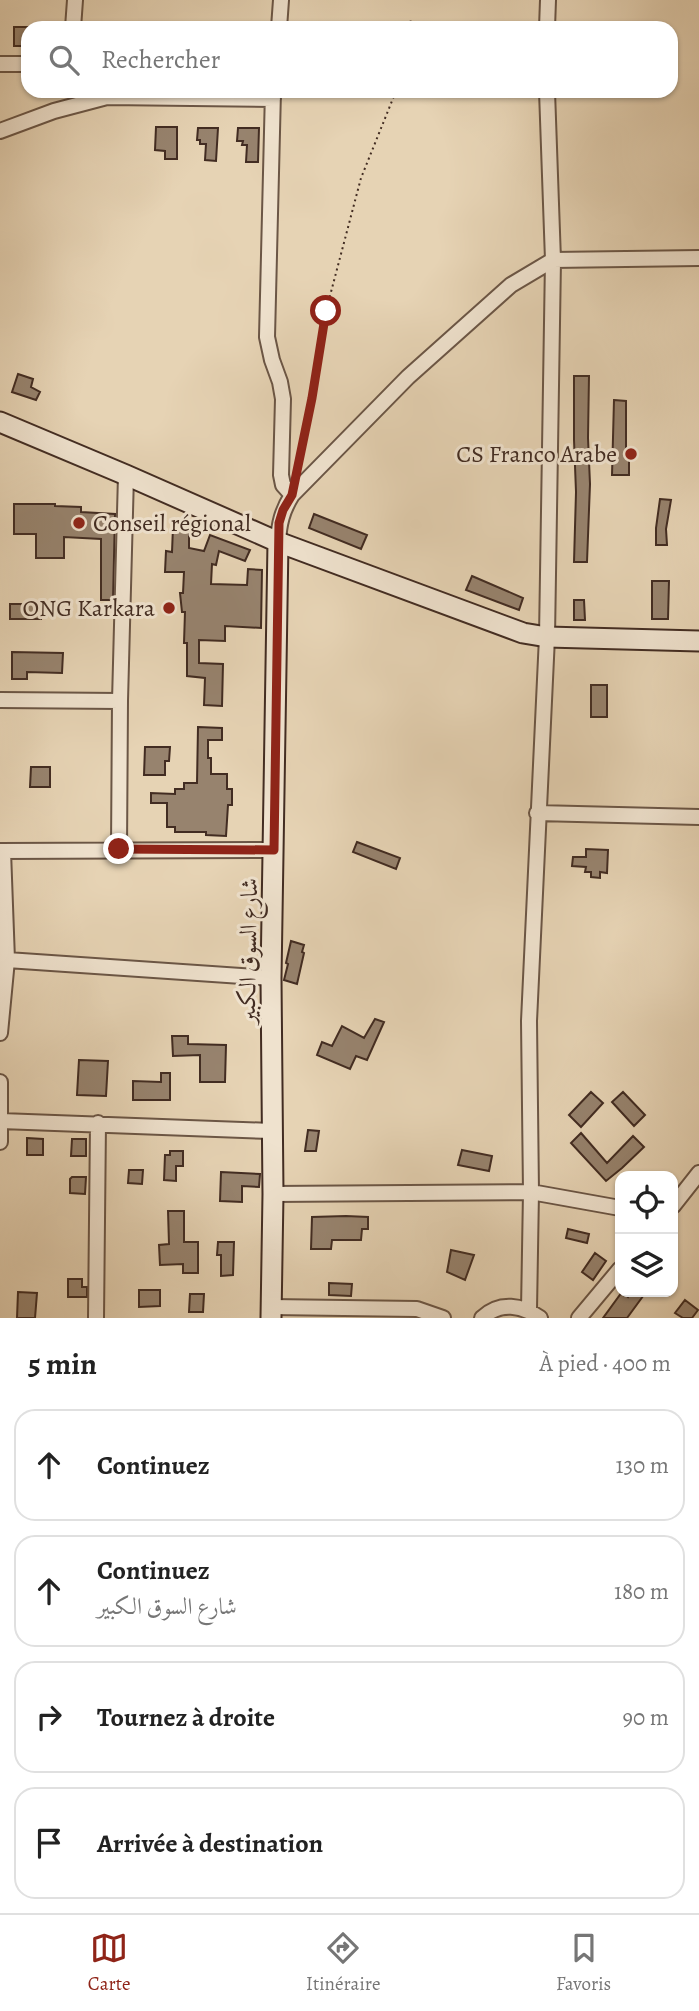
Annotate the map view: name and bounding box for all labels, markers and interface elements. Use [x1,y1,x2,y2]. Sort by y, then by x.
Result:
search box [21,21,678,98]
icon: search [45,41,83,79]
text: Rechercher [101,42,221,77]
route start [310,295,341,326]
place label: CS Franco Arabe [456,438,617,470]
marker: CS Franco Arabe [623,446,639,462]
place label: Conseil régional [93,507,251,539]
marker: Conseil régional [71,515,87,531]
place label: ONG Karkara [22,592,156,624]
marker: ONG Karkara [161,600,177,616]
route end [103,833,134,864]
street label: شارع السوق الكبير [231,878,269,1027]
map controls [615,1171,678,1297]
button: locate [615,1171,678,1234]
button: layers [615,1234,678,1297]
text: 5 min [28,1344,97,1384]
text: À pied · 400 m [539,1348,671,1379]
icon: ahead [30,1446,68,1484]
text: Continuez [97,1448,210,1483]
text: 130 m [616,1450,669,1481]
text: Continuez [97,1553,210,1588]
icon: ahead [30,1572,68,1610]
text: 180 m [614,1576,669,1607]
text: شارع السوق الكبير [97,1591,237,1622]
icon: right [30,1698,68,1736]
text: Tournez à droite [97,1700,275,1735]
text: 90 m [623,1702,669,1733]
icon: arrive [30,1824,68,1862]
text: Arrivée à destination [97,1826,323,1861]
tab: Carte [88,1929,131,1997]
tab: Itinéraire [306,1929,380,1997]
tab: Favoris [556,1929,611,1997]

